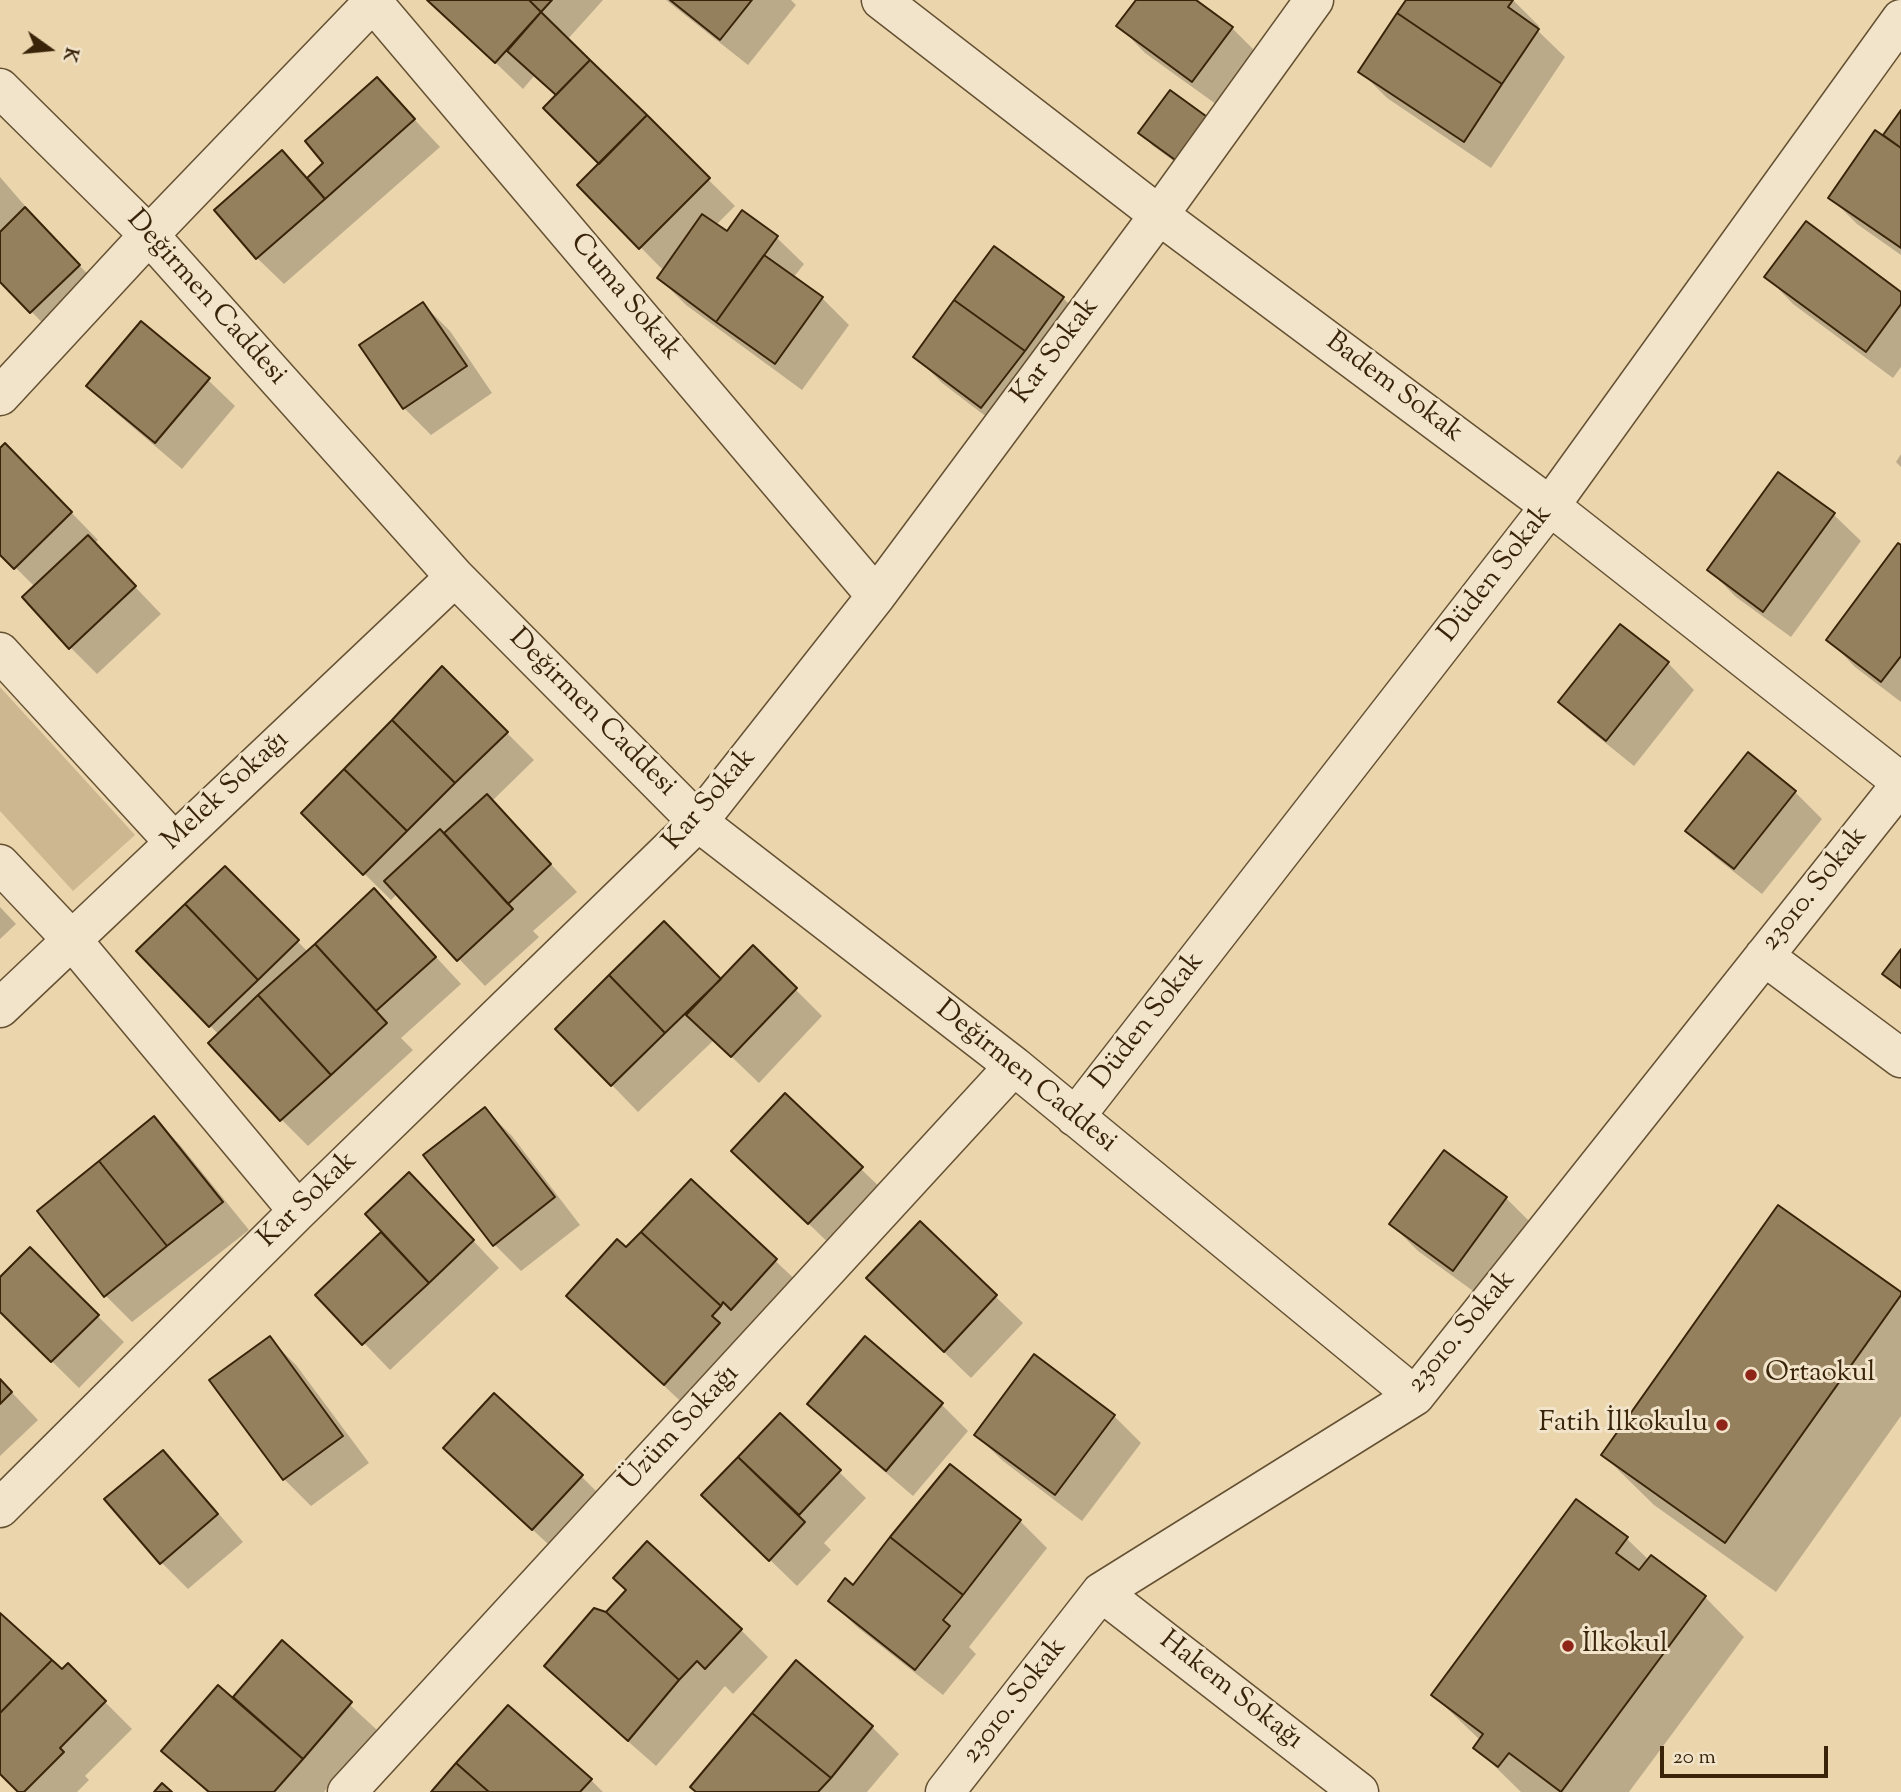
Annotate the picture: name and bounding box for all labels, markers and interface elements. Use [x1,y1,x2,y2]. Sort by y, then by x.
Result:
north arrow [14,14,84,84]
text: K [55,44,85,65]
street label: Değirmen Caddesi [118,205,292,393]
street label: Cuma Sokak [561,228,687,368]
street label: Kar Sokak [1006,292,1108,412]
street label: Badem Sokak [1318,326,1468,452]
street label: Düden Sokak [1433,500,1561,650]
street label: Değirmen Caddesi [500,623,682,805]
street label: Melek Sokağı [157,725,297,859]
street label: Kar Sokak [657,743,765,859]
street label: 23010. Sokak [1756,821,1876,959]
street label: Düden Sokak [1085,947,1213,1097]
street label: Değirmen Caddesi [928,995,1122,1161]
street label: Kar Sokak [253,1146,365,1256]
street label: 23010. Sokak [1402,1265,1524,1401]
place label: Ortaokul [1765,1358,1875,1392]
street label: Üzüm Sokağı [614,1359,748,1499]
marker: Ortaokul [1743,1367,1759,1383]
place label: Fatih İlkokulu [1539,1408,1708,1442]
marker: Fatih İlkokulu [1714,1417,1730,1433]
street label: Hakem Sokağı [1151,1625,1309,1759]
place label: İlkokul [1582,1629,1668,1663]
street label: 23010. Sokak [956,1632,1076,1772]
marker: İlkokul [1560,1638,1576,1654]
scale bar [1663,1732,1831,1776]
text: 20 m [1673,1743,1716,1773]

